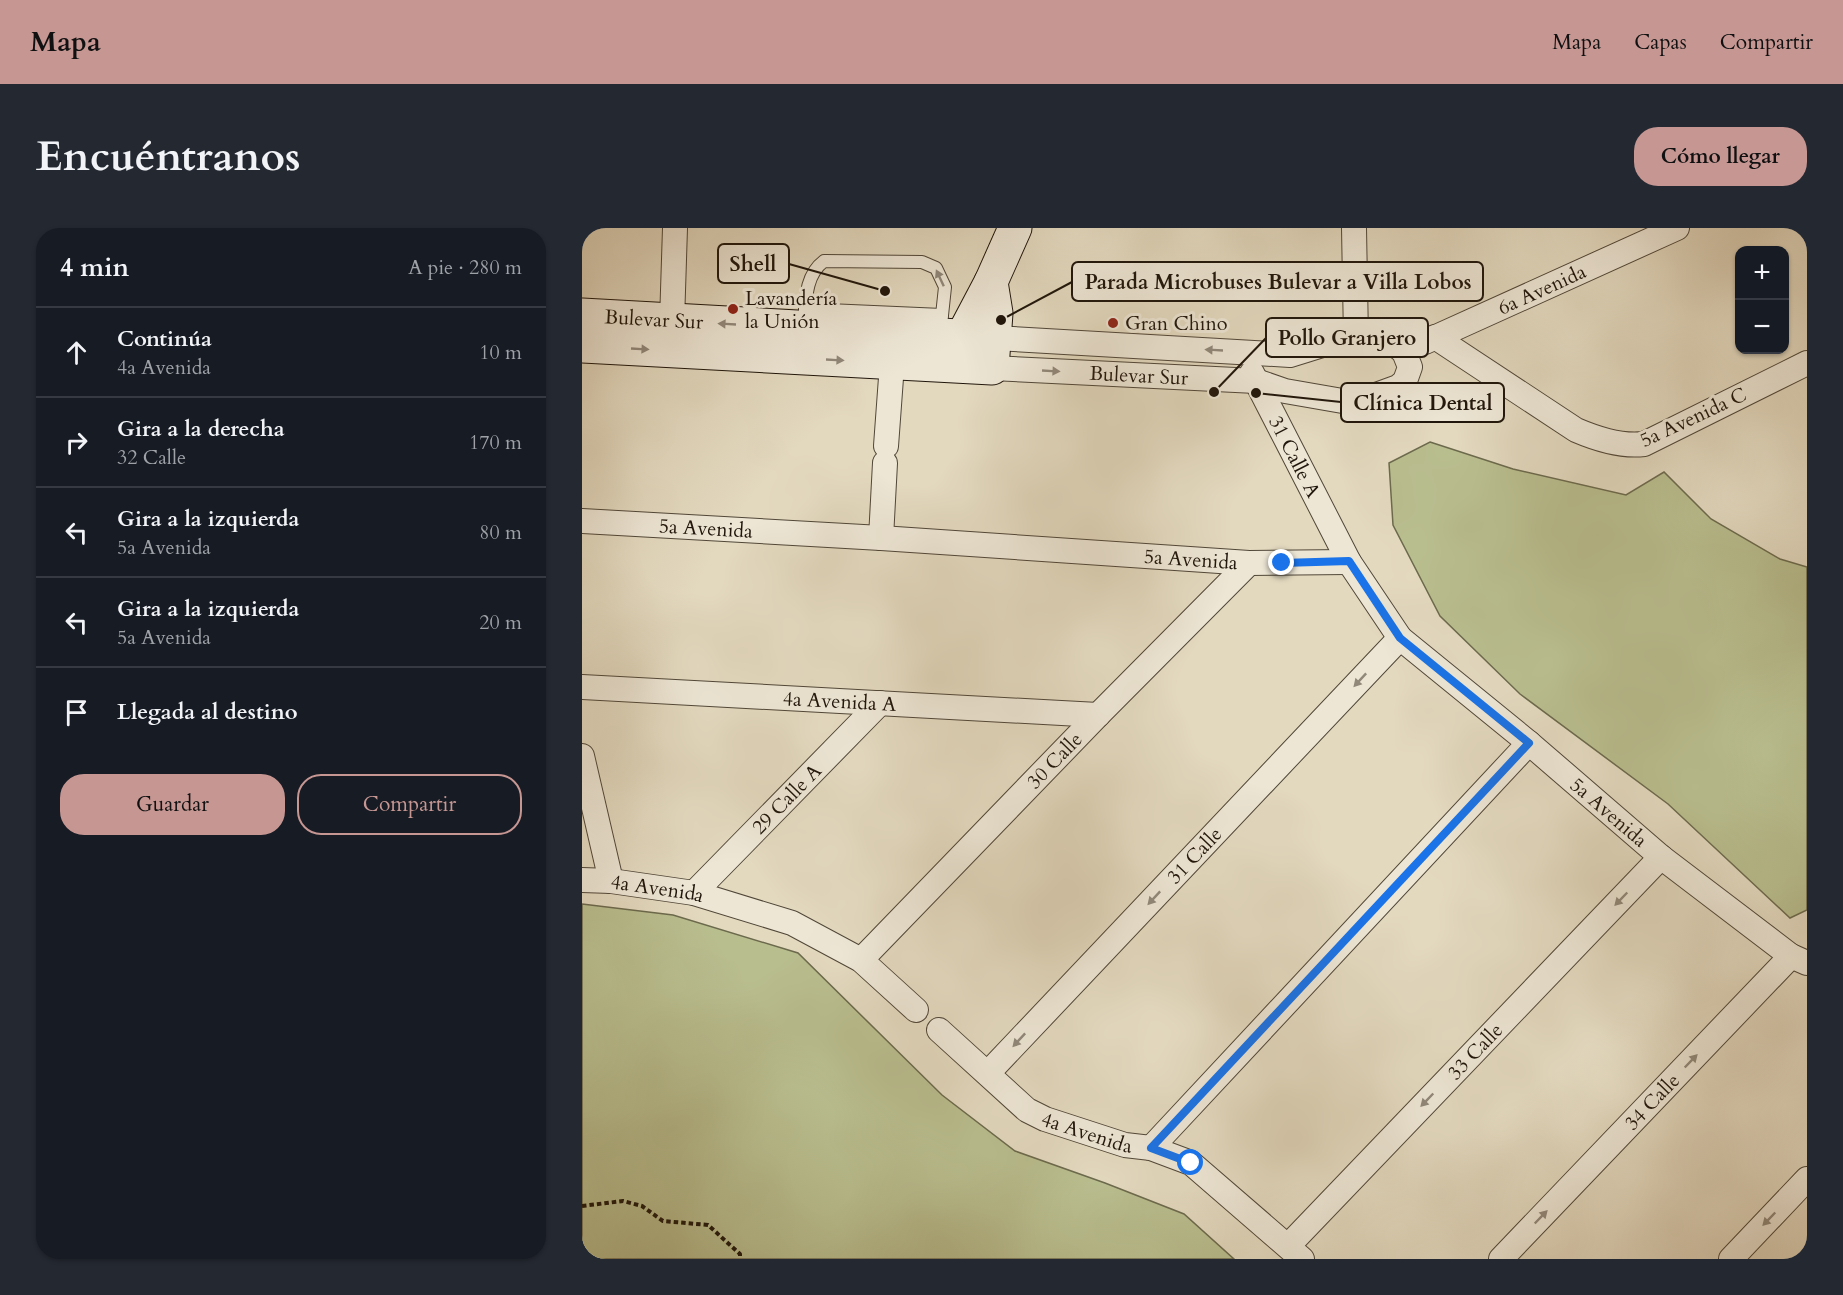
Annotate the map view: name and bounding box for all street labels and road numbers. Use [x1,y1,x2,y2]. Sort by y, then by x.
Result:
street label: 6a Avenida [1493,258,1591,321]
street label: Bulevar Sur [604,303,705,336]
street label: Bulevar Sur [1089,360,1189,392]
street label: 5a Avenida C [1636,381,1751,454]
street label: 31 Calle A [1262,411,1327,503]
street label: 5a Avenida [658,512,754,545]
street label: 5a Avenida [1143,543,1239,576]
street label: 4a Avenida A [782,685,898,718]
street label: 30 Calle [1021,726,1088,795]
street label: 29 Calle A [746,757,828,840]
street label: 5a Avenida [1564,772,1653,854]
street label: 31 Calle [1161,821,1228,890]
street label: 4a Avenida [609,868,708,909]
street label: 33 Calle [1442,1017,1509,1086]
street label: 34 Calle [1618,1068,1686,1136]
street label: 4a Avenida [1038,1106,1134,1160]

